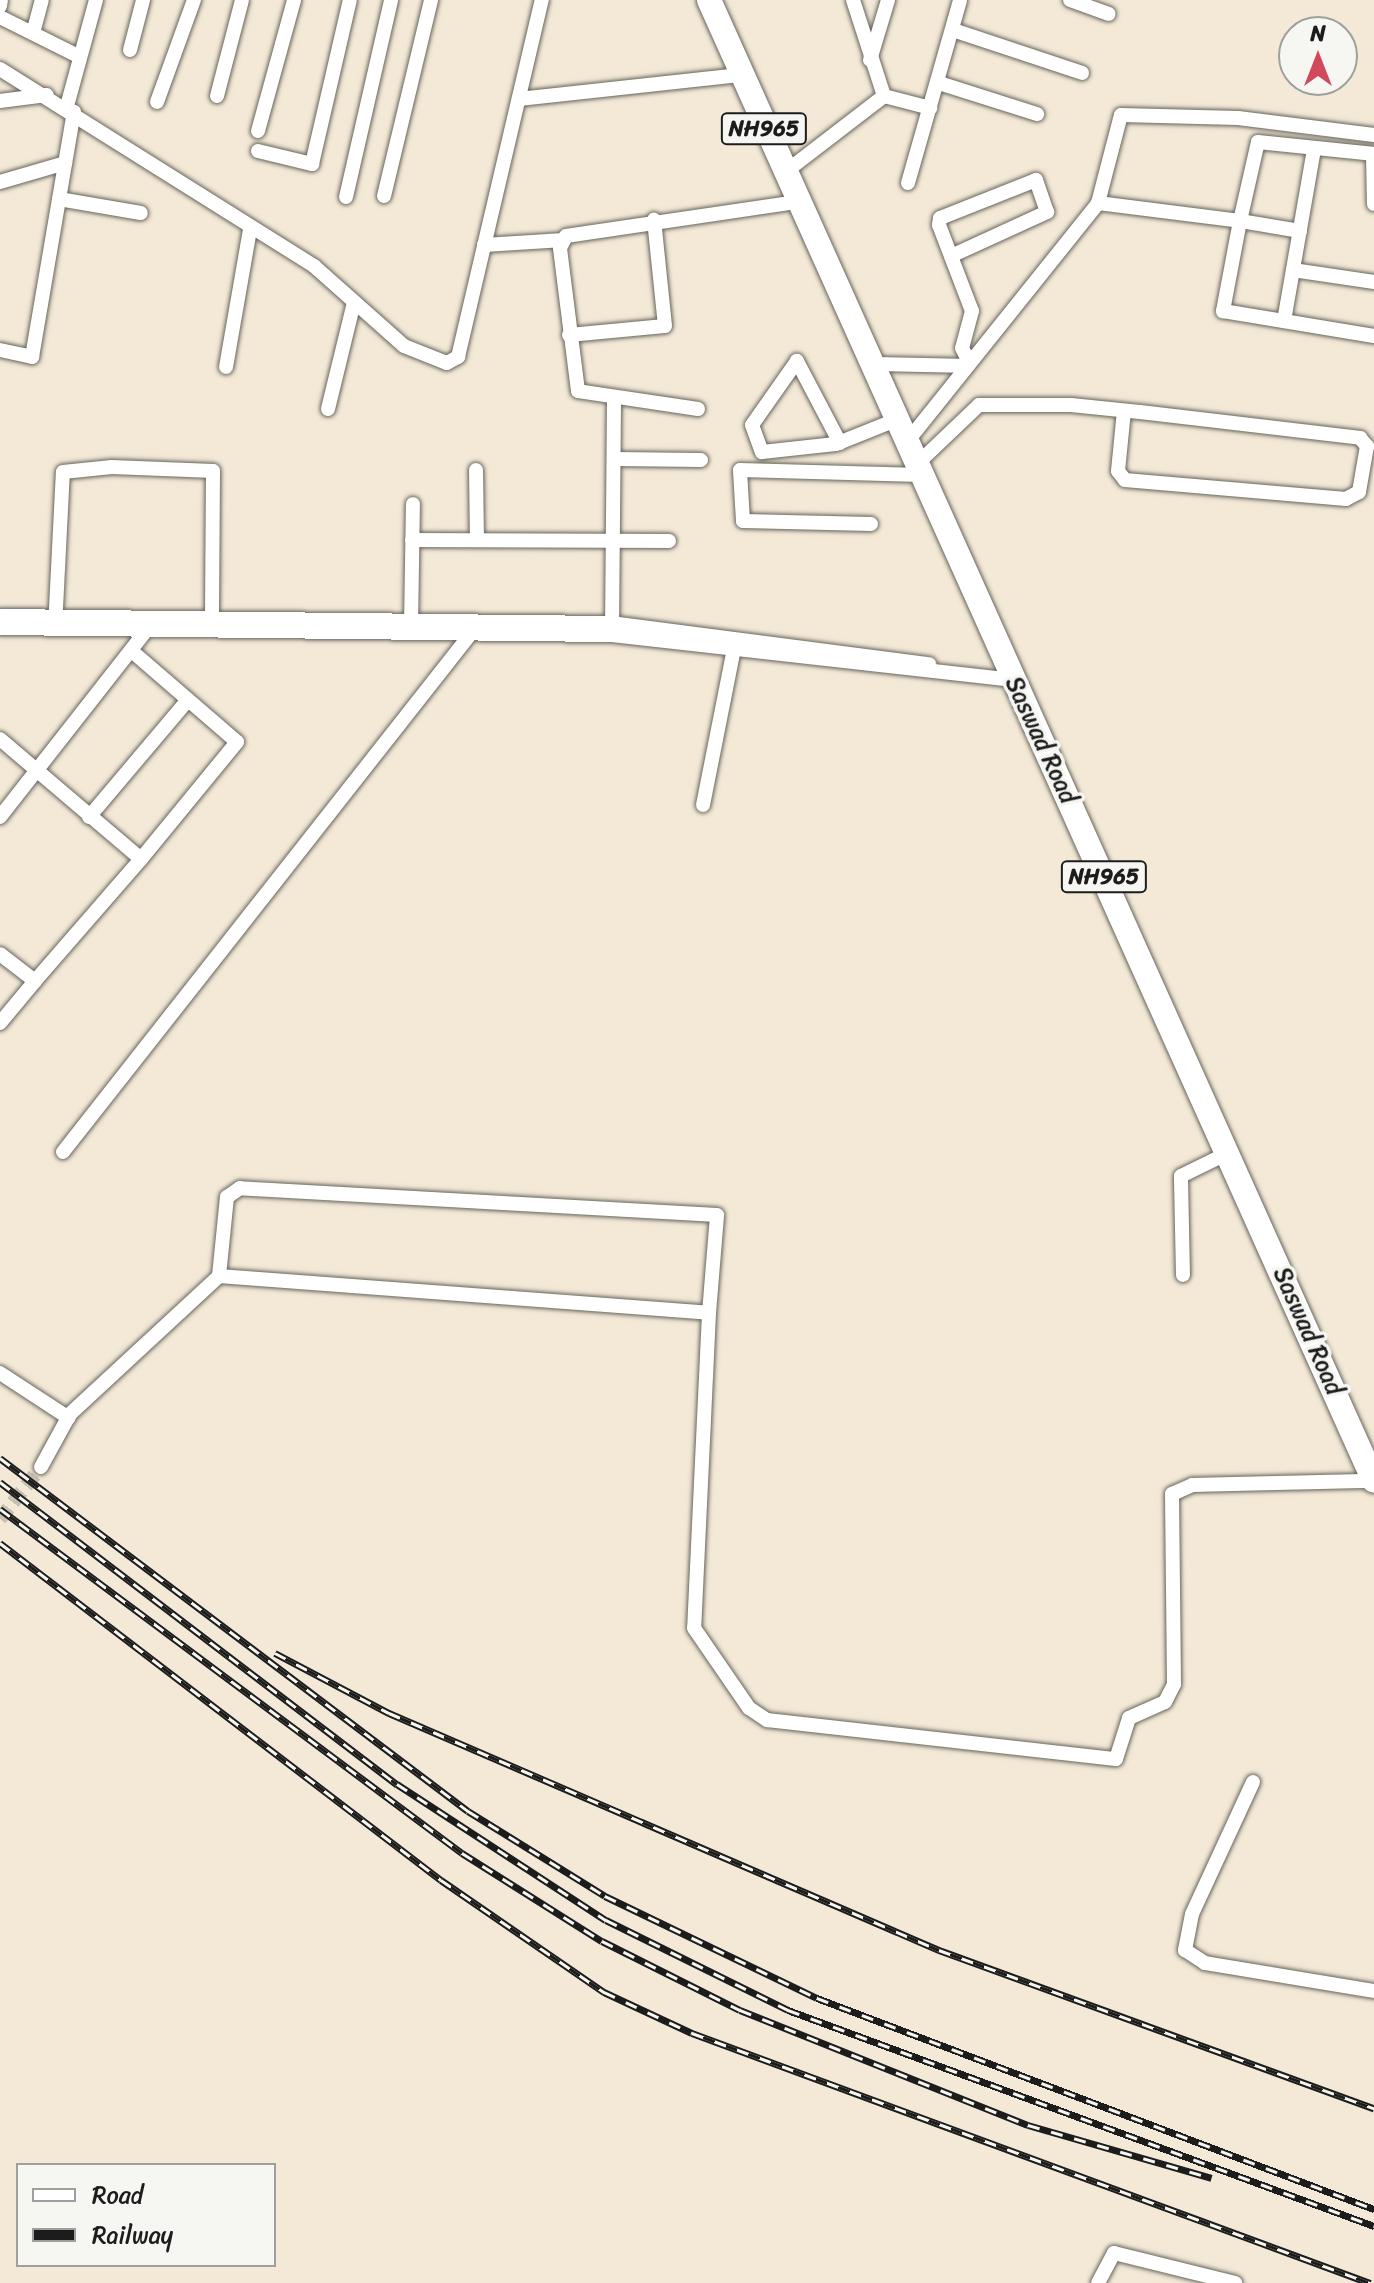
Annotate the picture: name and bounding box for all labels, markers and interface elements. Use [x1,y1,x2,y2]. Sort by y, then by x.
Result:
text: N [1310,14,1326,53]
north arrow [1278,16,1358,96]
road number: NH965 [720,111,808,147]
street label: Saswad Road [999,672,1083,808]
road number: NH965 [1060,859,1148,895]
street label: Saswad Road [1267,1263,1349,1399]
legend [16,2163,276,2267]
text: Road [92,2174,143,2216]
text: Railway [92,2214,173,2256]

